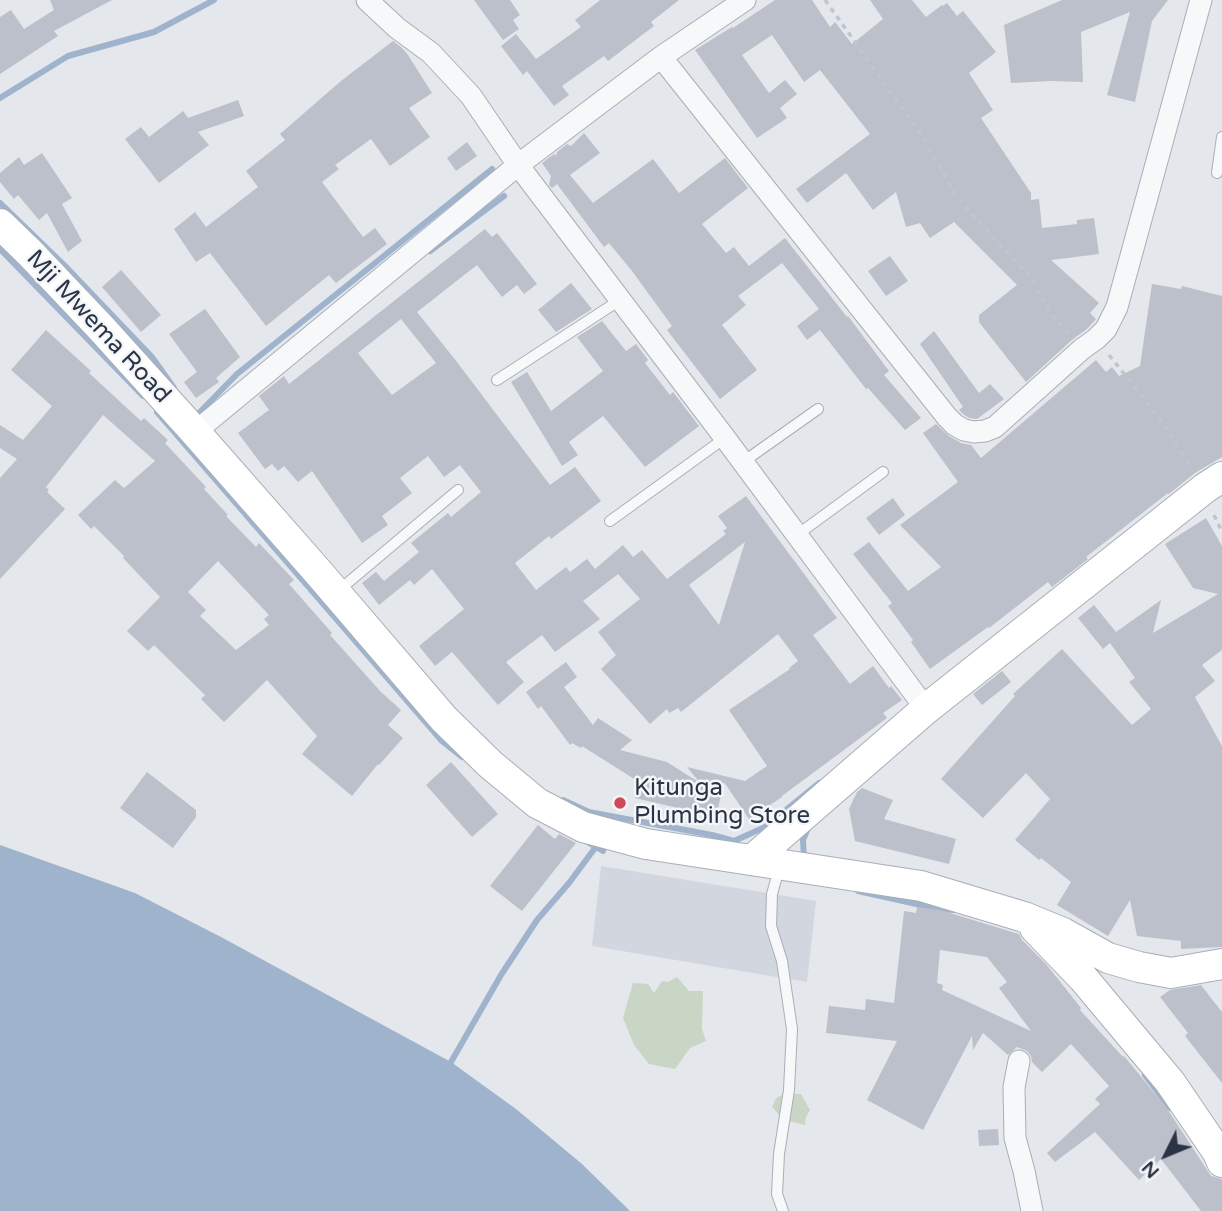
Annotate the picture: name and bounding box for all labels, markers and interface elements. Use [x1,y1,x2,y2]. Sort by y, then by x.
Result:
street label: Mji Mwema Road [20,245,176,409]
place label: Kitunga Plumbing Store [634,775,810,831]
marker: Kitunga Plumbing Store [612,795,628,811]
north arrow [1131,1120,1201,1190]
text: N [1137,1156,1164,1182]

